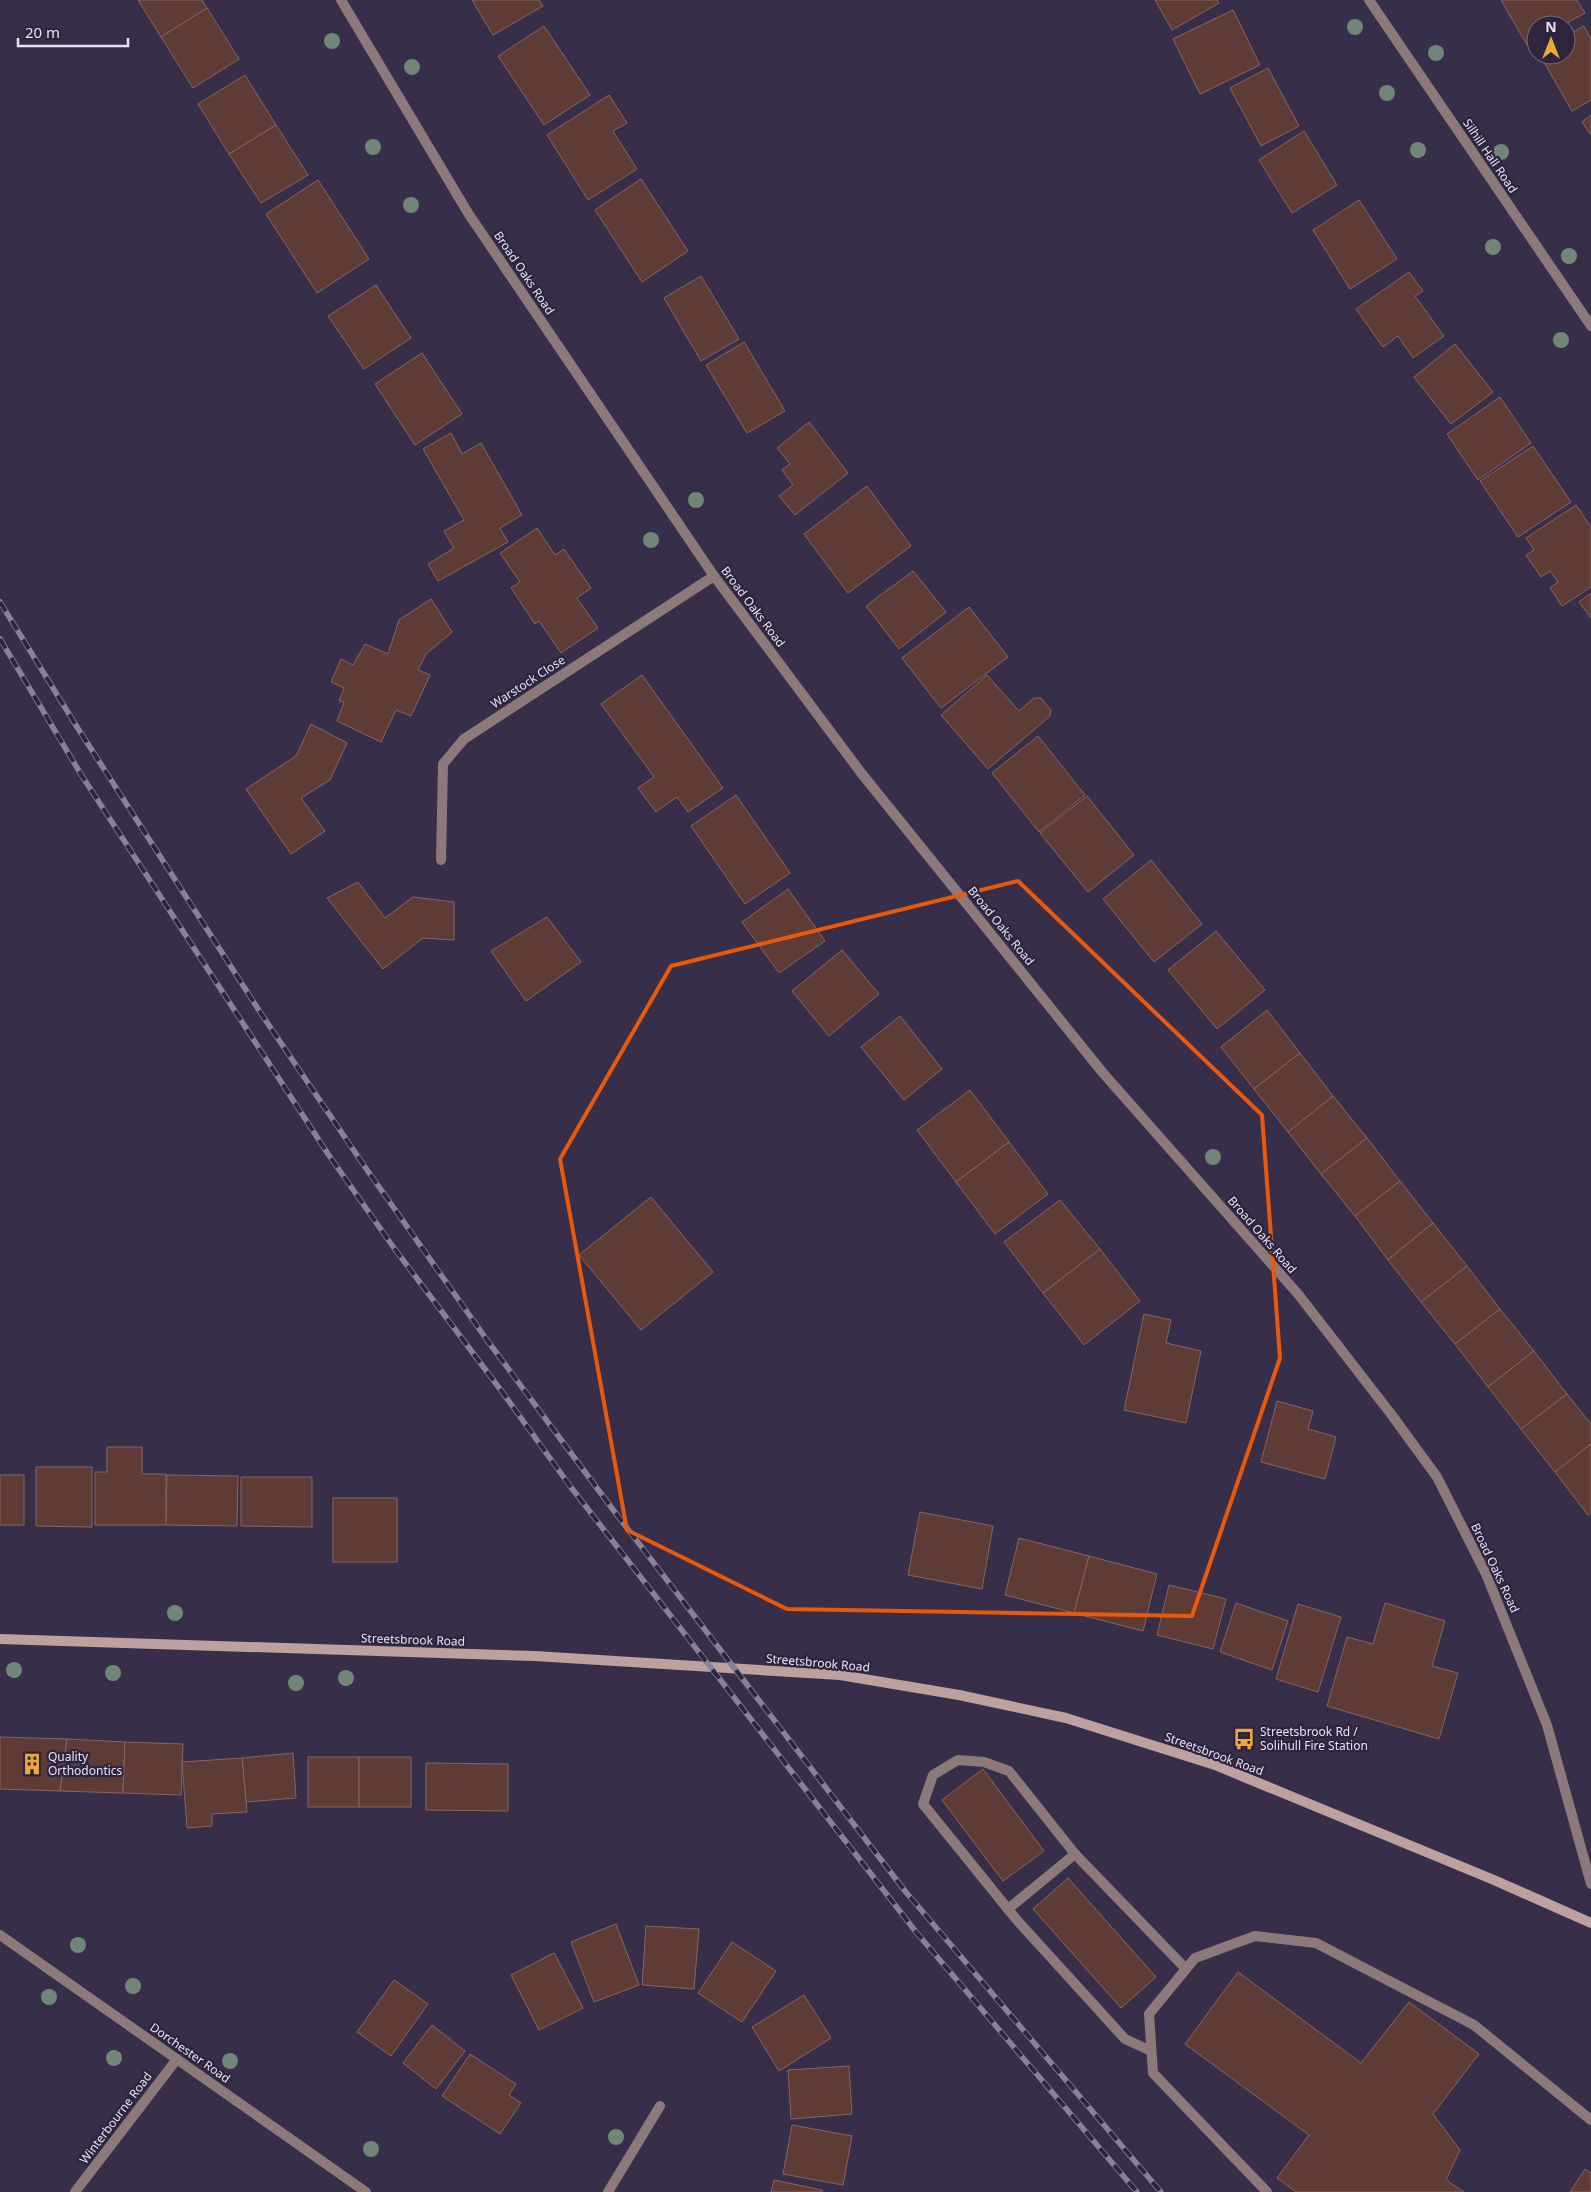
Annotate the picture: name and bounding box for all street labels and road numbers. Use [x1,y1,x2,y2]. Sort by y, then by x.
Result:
street label: Silhill Hall Road [1459,115,1522,196]
street label: Broad Oaks Road [490,228,559,318]
street label: Broad Oaks Road [717,563,789,651]
street label: Warstock Close [487,651,568,712]
street label: Broad Oaks Road [964,883,1039,969]
street label: Broad Oaks Road [1224,1192,1301,1277]
street label: Broad Oaks Road [1467,1520,1524,1615]
street label: Streetsbrook Road [361,1629,465,1650]
street label: Streetsbrook Road [765,1649,871,1676]
street label: Streetsbrook Road [1162,1728,1266,1779]
street label: Dorchester Road [147,2019,234,2087]
street label: Winterbourne Road [75,2068,156,2167]

